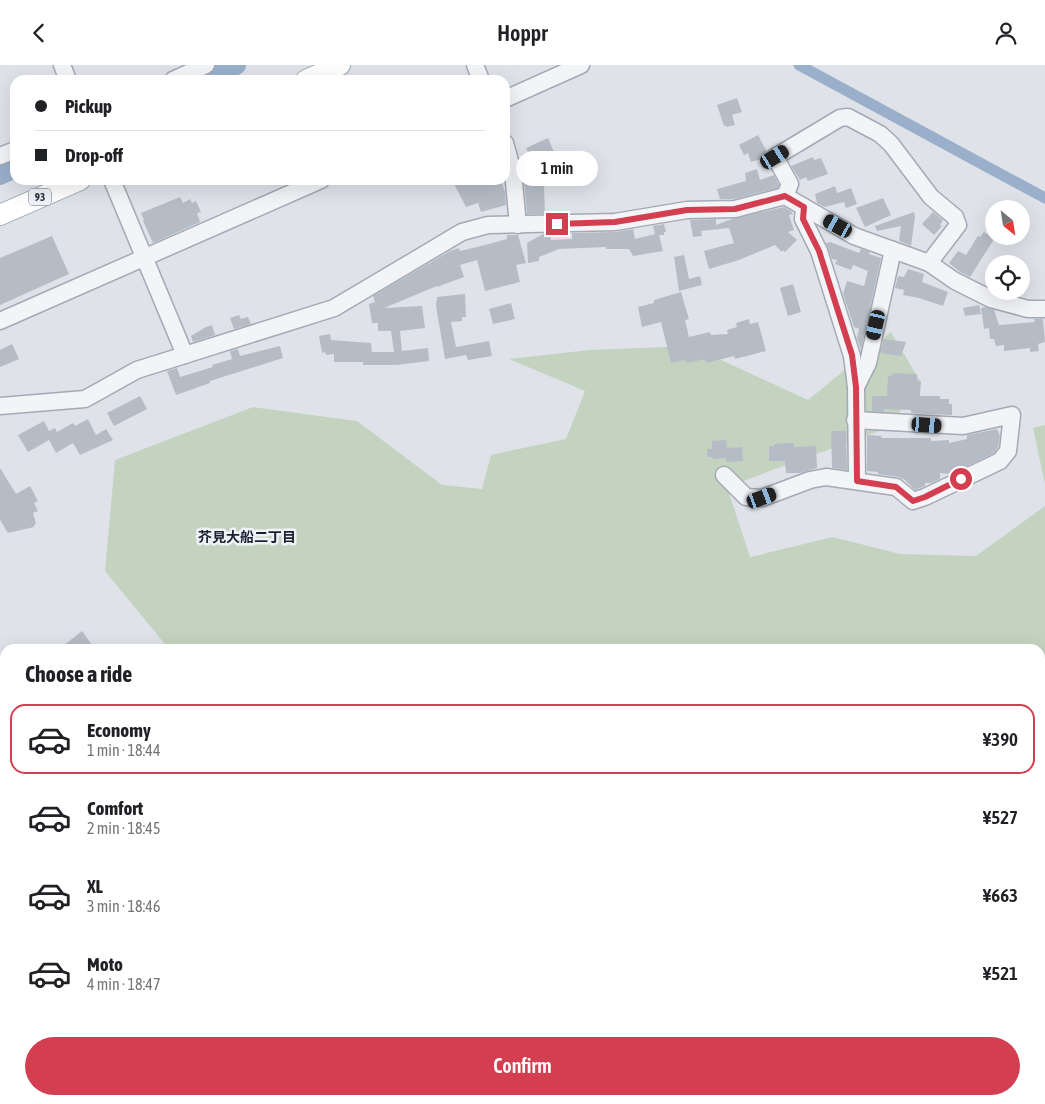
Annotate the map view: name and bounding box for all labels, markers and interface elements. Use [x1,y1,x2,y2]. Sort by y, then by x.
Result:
icon: back [25,19,53,47]
icon: person [992,19,1020,47]
text: Hoppr [497,20,548,46]
text: Pickup [65,95,112,117]
car [758,143,791,171]
text: Drop-off [65,144,123,166]
callout: 1 min [516,151,598,187]
text: 1 min [541,159,573,177]
road number: 93 [29,189,51,205]
north arrow [985,200,1030,245]
map controls [985,200,1030,300]
car [821,212,854,240]
route end [546,213,568,235]
button: locate [985,255,1030,300]
car [865,309,886,341]
car [911,416,942,434]
route start [950,468,972,490]
car [745,486,778,510]
district label: 芥見大船二丁目 [198,529,296,545]
text: Choose a ride [25,661,132,687]
icon: car [27,717,72,762]
text: Economy [87,719,151,741]
text: ¥390 [983,728,1018,750]
text: 1 min · 18:44 [87,741,160,759]
icon: car [27,795,72,840]
text: Comfort [87,797,143,819]
text: ¥527 [983,806,1018,828]
text: 2 min · 18:45 [87,819,160,837]
icon: car [27,873,72,918]
text: XL [87,875,103,897]
text: ¥663 [983,884,1018,906]
text: 3 min · 18:46 [87,897,160,915]
icon: car [27,951,72,996]
text: Moto [87,953,123,975]
text: ¥521 [983,962,1018,984]
text: 4 min · 18:47 [87,975,160,993]
button: Confirm [25,1037,1020,1095]

